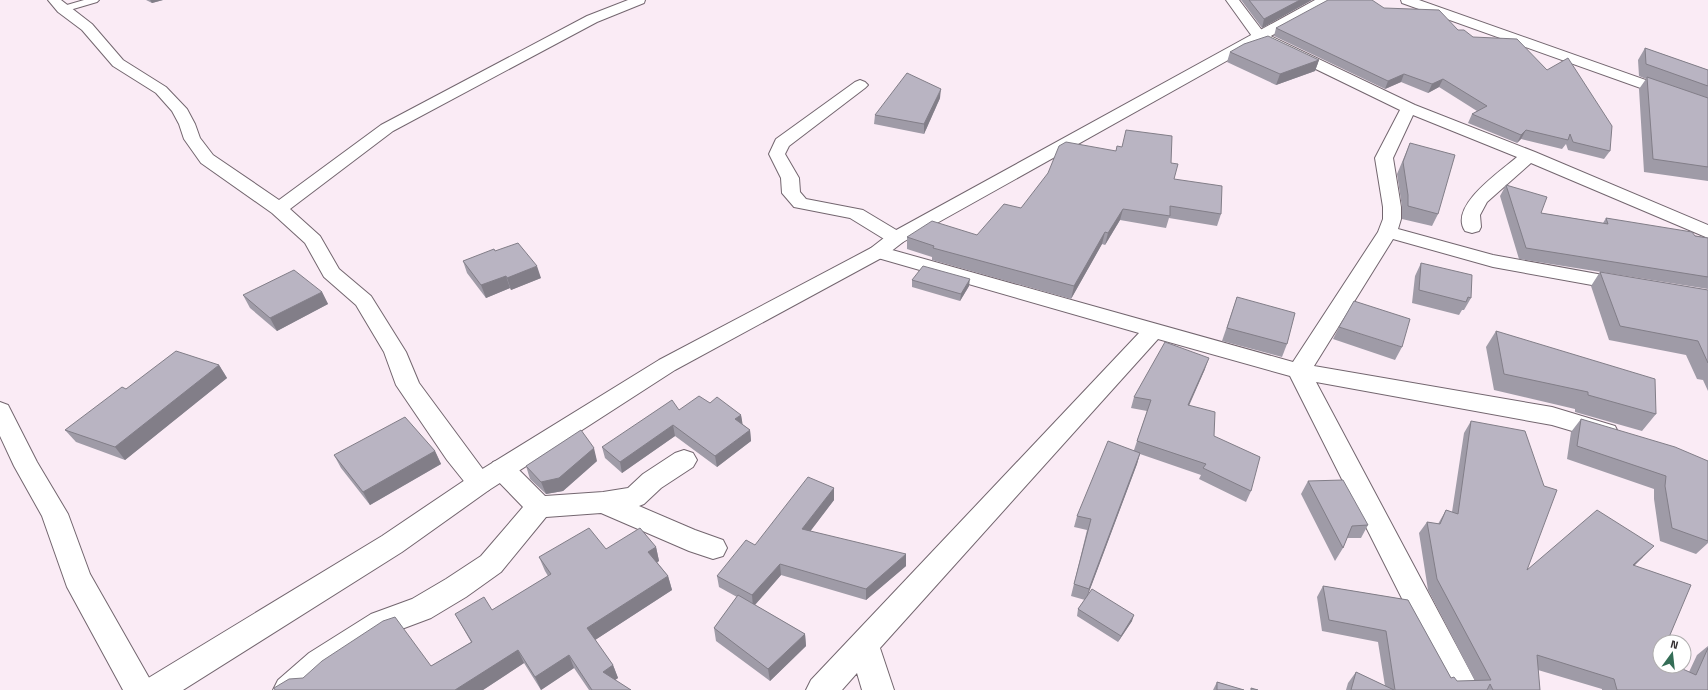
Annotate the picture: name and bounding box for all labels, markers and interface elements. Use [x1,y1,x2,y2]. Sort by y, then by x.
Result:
north arrow [1652,634,1692,674]
text: N [1669,636,1680,653]

